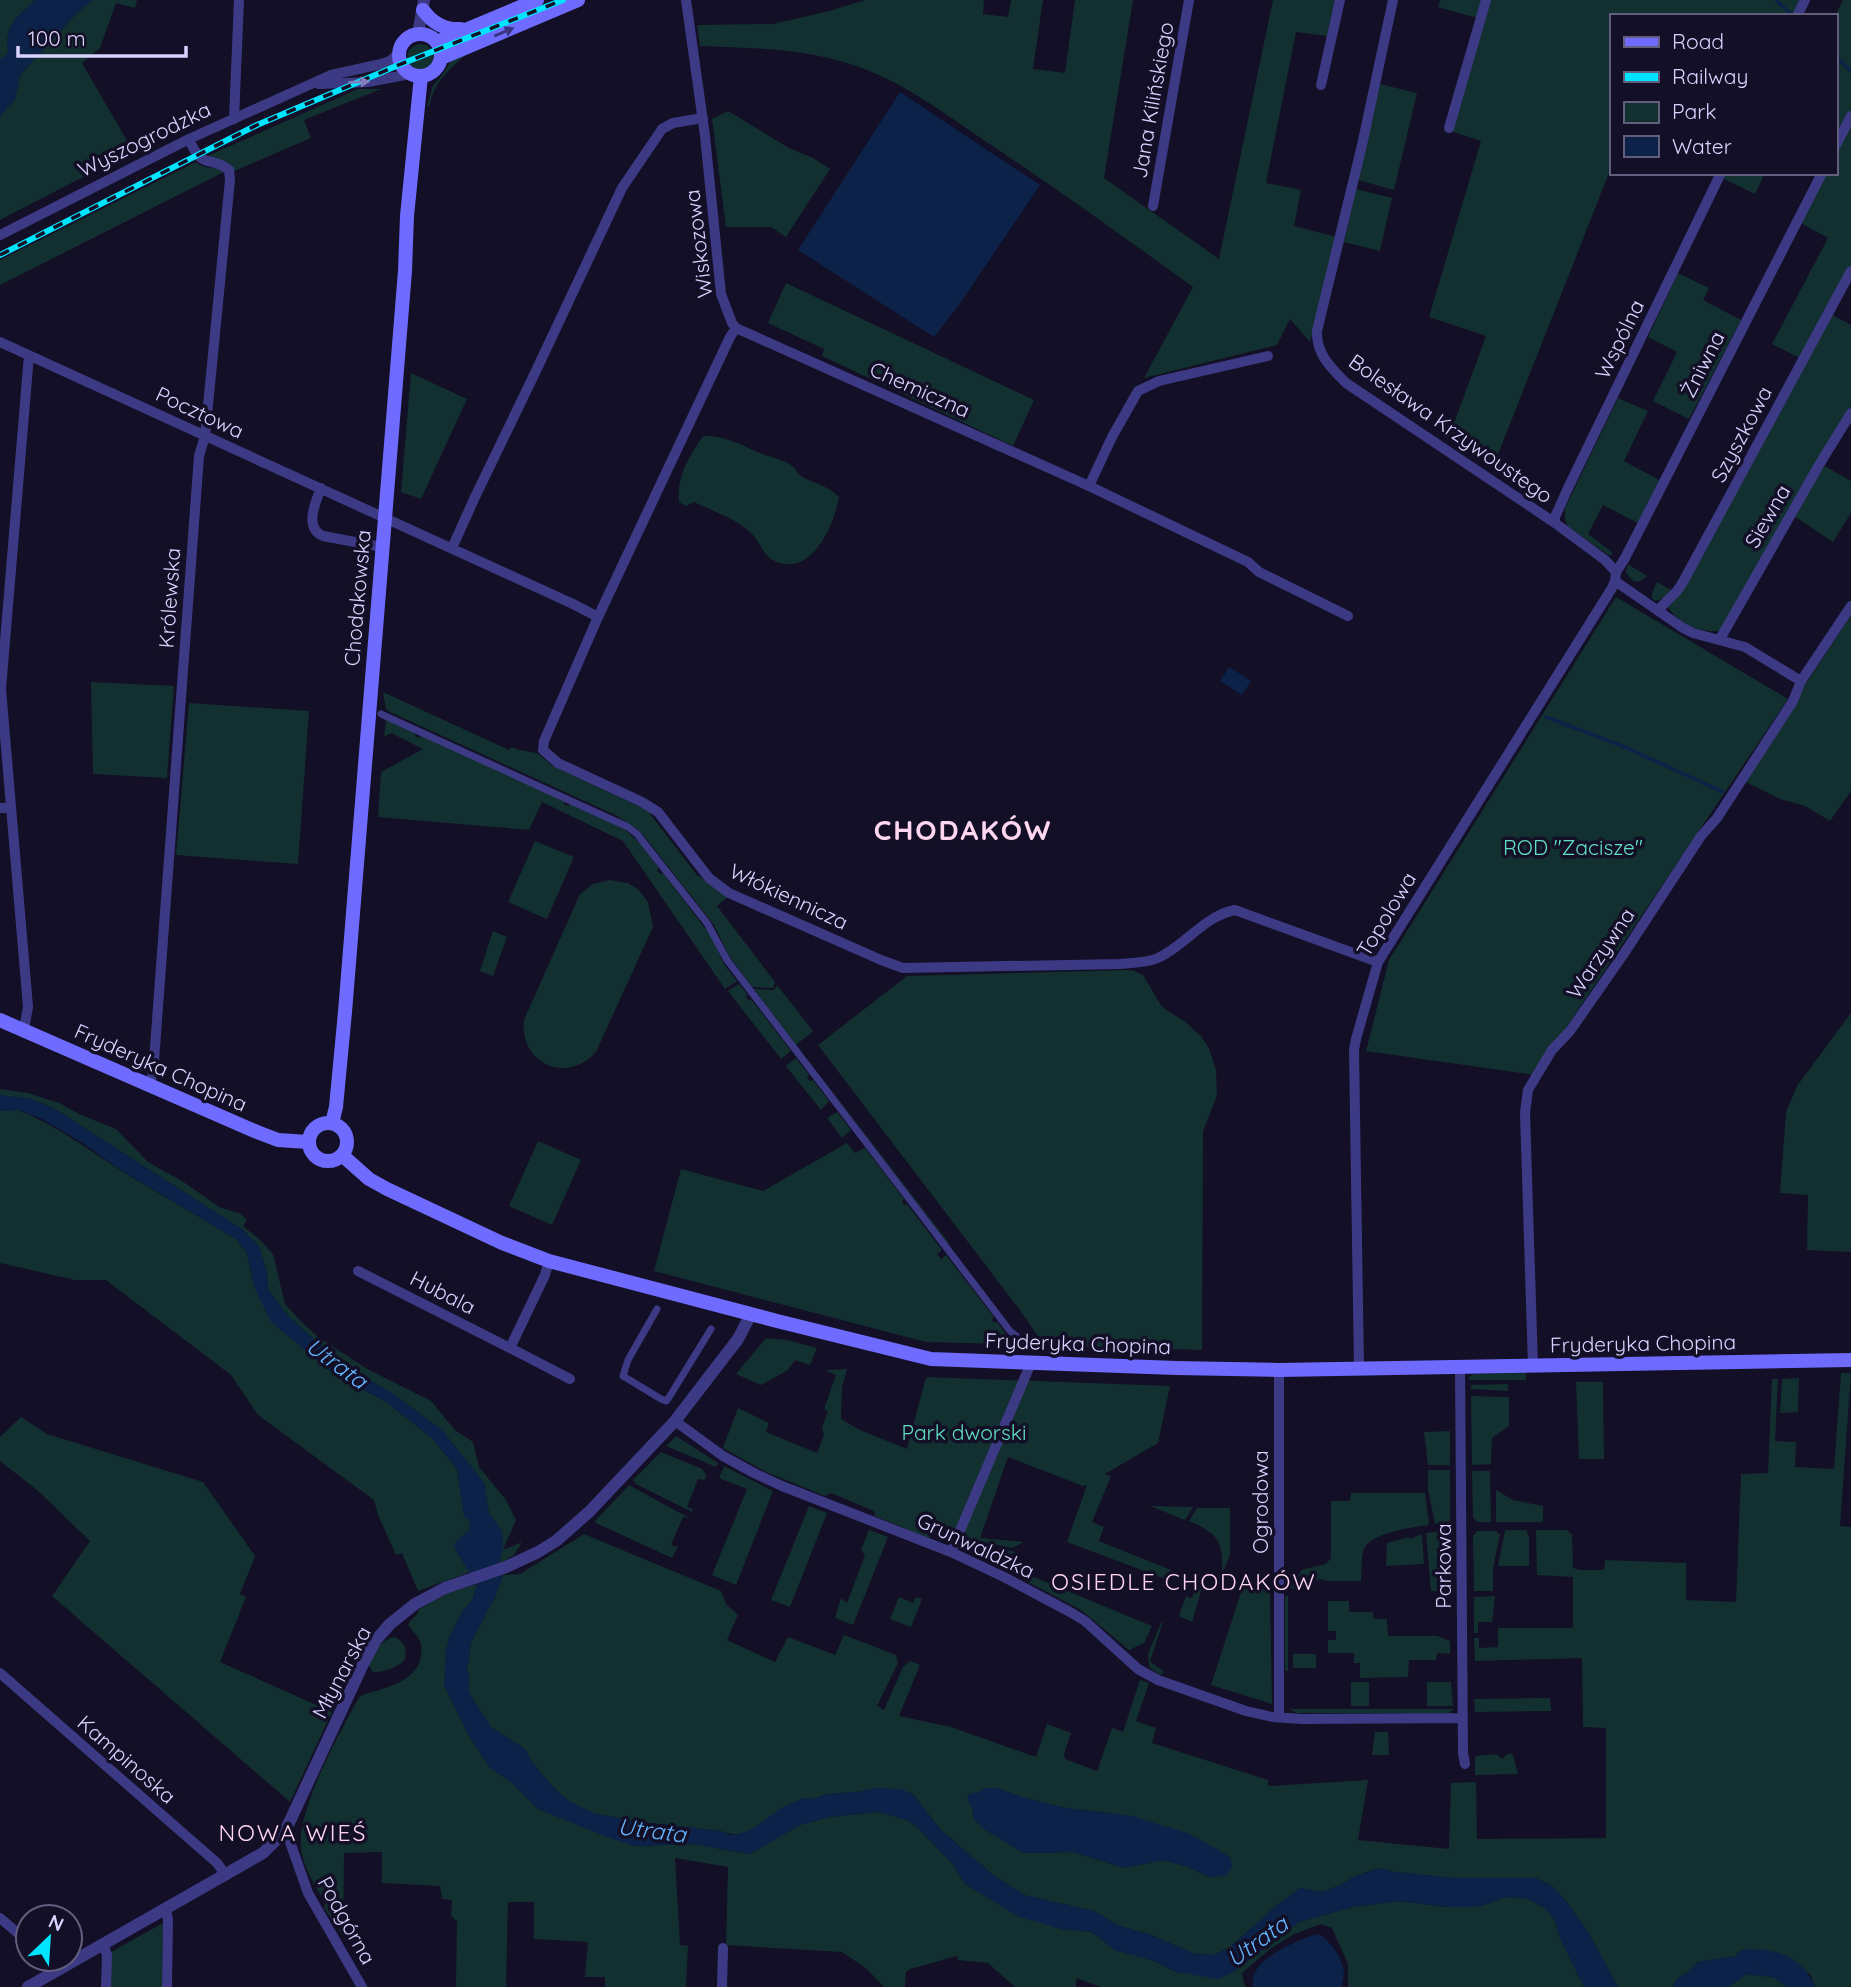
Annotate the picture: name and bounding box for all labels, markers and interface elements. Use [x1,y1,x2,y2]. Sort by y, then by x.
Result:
scale bar [18,14,186,58]
legend [1610,14,1837,175]
street label: Jana Kilińskiego [1125,20,1179,180]
text: 100 m [28,25,86,51]
one-way arrow [494,26,515,37]
text: Road [1672,28,1724,54]
text: Railway [1672,63,1748,89]
one-way arrow [349,77,371,88]
street label: Wyszogrodzka [73,96,215,182]
text: Park [1672,98,1716,124]
text: Water [1672,133,1732,159]
street label: Wiskozowa [678,188,718,300]
street label: Wspólna [1589,295,1649,383]
street label: Żniwna [1674,327,1730,401]
street label: Bolesława Krzywoustego [1344,348,1558,508]
street label: Chemiczna [866,355,974,423]
street label: Pocztowa [152,380,248,444]
street label: Szyszkowa [1705,381,1777,487]
street label: Siewna [1739,480,1795,552]
street label: Chodakowska [338,529,376,667]
street label: Królewska [153,547,185,649]
district label: CHODAKÓW [874,812,1052,847]
park label: ROD "Zacisze" [1503,834,1643,860]
street label: Włókiennicza [726,857,852,935]
street label: Topolowa [1351,867,1421,961]
street label: Warzywna [1560,903,1640,1003]
street label: Fryderyka Chopina [71,1017,251,1117]
street label: Hubala [406,1265,480,1319]
street label: Fryderyka Chopina [984,1327,1172,1359]
street label: Fryderyka Chopina [1550,1328,1736,1358]
water label: Utrata [301,1331,374,1395]
park label: Park dworski [901,1419,1027,1445]
street label: Ogrodowa [1247,1450,1273,1554]
street label: Grunwaldzka [913,1506,1039,1584]
street label: Parkowa [1430,1523,1456,1609]
district label: OSIEDLE CHODAKÓW [1051,1567,1317,1596]
street label: Młynarska [306,1621,376,1723]
street label: Kampinoska [72,1709,182,1809]
water label: Utrata [616,1811,689,1849]
district label: NOWA WIEŚ [218,1818,368,1847]
street label: Podgórna [312,1872,382,1968]
north arrow [14,1903,84,1973]
text: N [45,1909,68,1936]
water label: Utrata [1221,1909,1294,1973]

